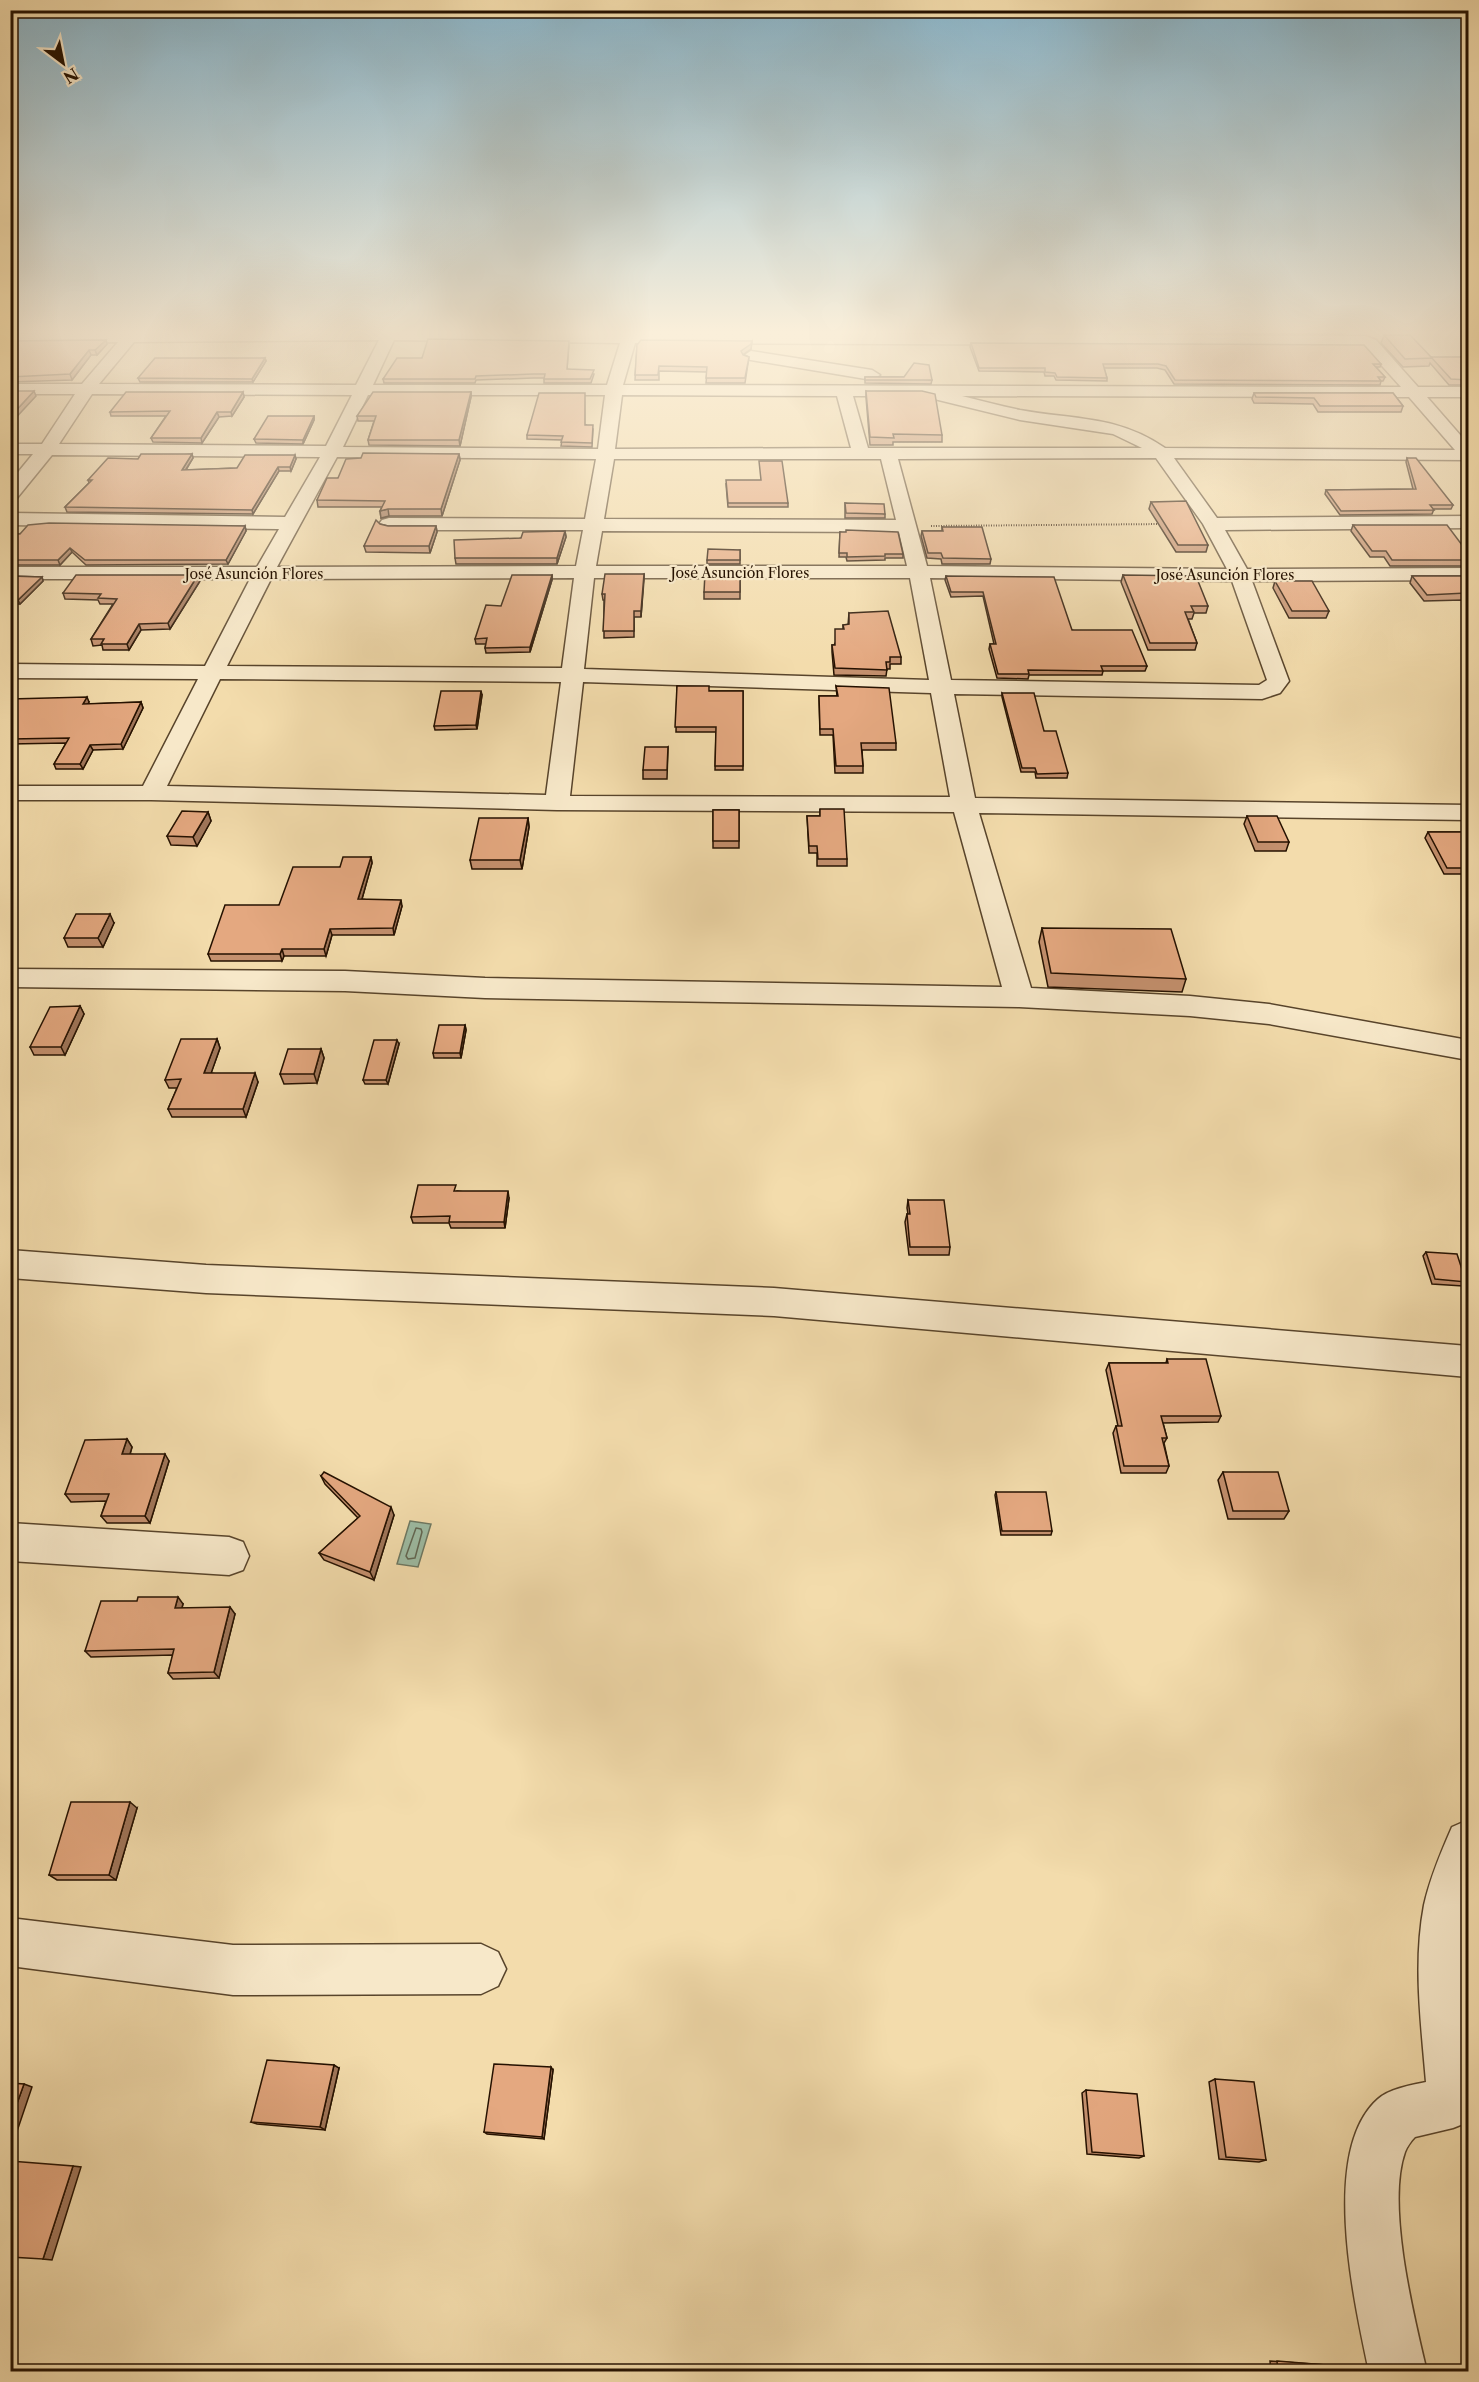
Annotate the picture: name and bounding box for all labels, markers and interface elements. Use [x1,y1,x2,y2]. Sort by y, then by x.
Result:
north arrow [33,33,93,93]
text: N [60,64,82,88]
street label: José Asunción Flores [669,564,809,582]
street label: José Asunción Flores [183,565,323,583]
street label: José Asunción Flores [1154,566,1294,584]

